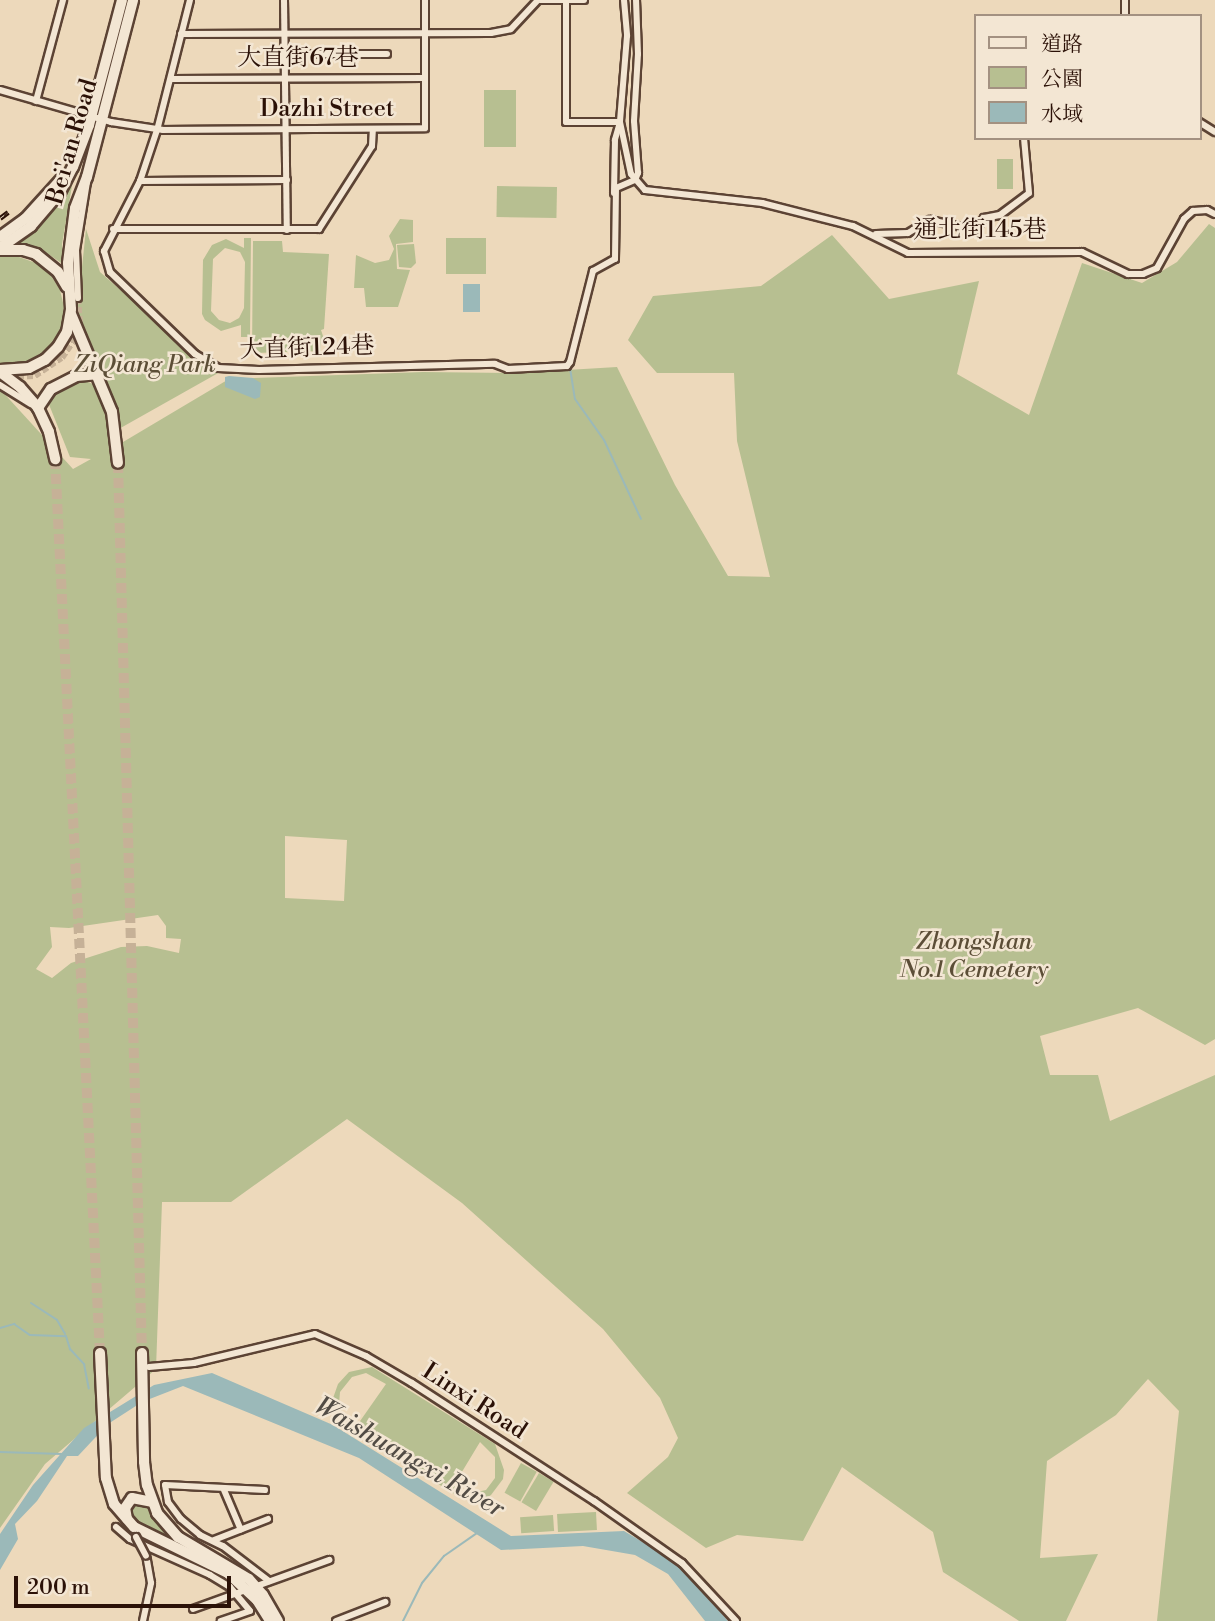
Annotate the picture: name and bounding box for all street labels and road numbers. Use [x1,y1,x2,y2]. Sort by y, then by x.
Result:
street label: 大直街67巷 [237,45,359,73]
street label: Bei'an Road [41,76,105,208]
street label: Dazhi Street [260,96,394,124]
street label: 通北街145巷 [914,217,1046,245]
street label: 大直街124巷 [239,332,375,366]
street label: Linxi Road [416,1358,532,1446]

